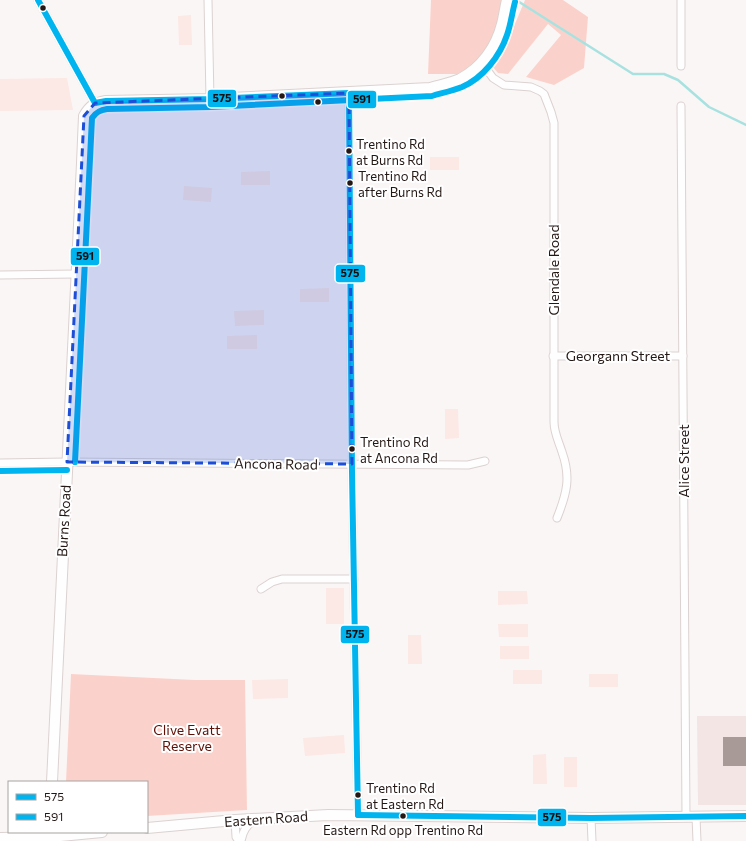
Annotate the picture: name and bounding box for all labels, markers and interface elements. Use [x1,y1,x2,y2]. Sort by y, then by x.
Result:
unlabelled marker [38,3,48,13]
line badge: 575 [207,89,237,108]
line badge: 591 [347,90,377,109]
text: 575 [213,91,231,104]
unlabelled marker [277,91,287,101]
text: 591 [353,92,371,105]
unlabelled marker [313,97,323,107]
place label: Trentino Rd at Burns Rd [356,136,425,168]
marker: Trentino Rd at Burns Rd [344,146,354,156]
place label: Trentino Rd after Burns Rd [358,168,442,200]
marker: Trentino Rd after Burns Rd [345,178,355,188]
street label: Glendale Road [545,225,562,315]
line badge: 591 [70,247,100,266]
text: 591 [76,249,94,262]
line badge: 575 [335,264,366,283]
text: 575 [341,266,359,279]
street label: Georgann Street [566,347,671,364]
street label: Alice Street [675,424,692,498]
place label: Trentino Rd at Ancona Rd [360,434,438,466]
marker: Trentino Rd at Ancona Rd [347,444,357,454]
street label: Ancona Road [234,454,318,473]
street label: Burns Road [53,484,74,557]
line badge: 575 [340,625,370,644]
text: 575 [346,627,364,640]
park label: Clive Evatt Reserve [153,721,221,754]
place label: Trentino Rd at Eastern Rd [366,780,444,812]
legend [8,781,148,833]
text: 575 [44,789,64,803]
marker: Trentino Rd at Eastern Rd [353,790,363,800]
street label: Eastern Road [223,807,308,830]
line badge: 575 [537,808,567,827]
text: 591 [44,809,63,823]
text: 575 [543,810,561,823]
marker: Eastern Rd opp Trentino Rd [398,811,408,821]
place label: Eastern Rd opp Trentino Rd [323,822,483,838]

